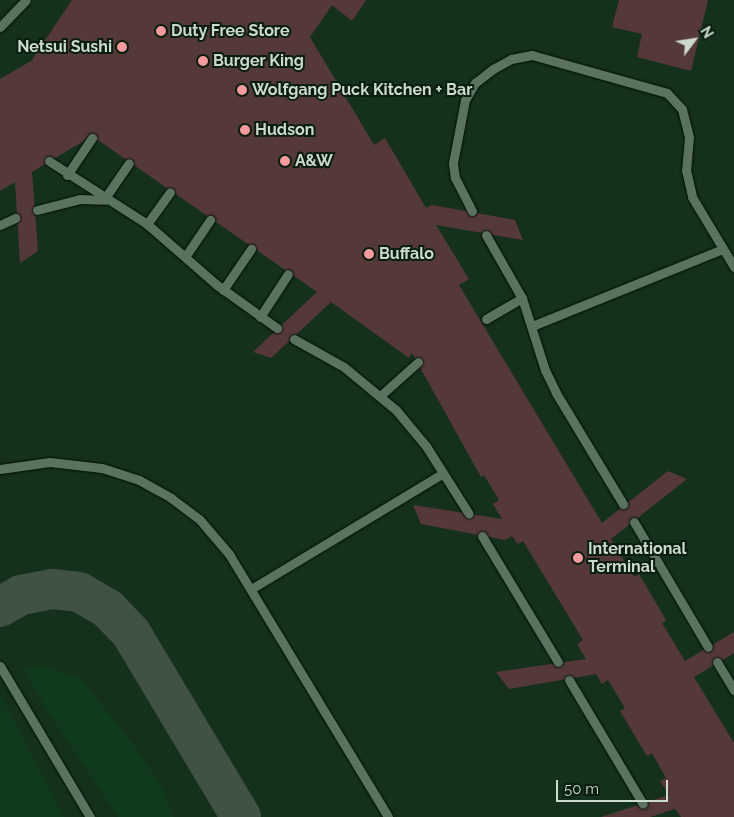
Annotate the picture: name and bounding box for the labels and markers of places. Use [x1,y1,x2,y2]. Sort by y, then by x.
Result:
place label: Duty Free Store [171,21,290,41]
marker: Duty Free Store [155,25,167,37]
place label: Netsui Sushi [17,37,112,57]
marker: Netsui Sushi [116,41,128,53]
place label: Burger King [213,51,304,71]
marker: Burger King [197,55,209,67]
place label: Wolfgang Puck Kitchen + Bar [252,80,472,100]
marker: Wolfgang Puck Kitchen + Bar [236,84,248,96]
place label: Hudson [255,120,314,140]
marker: Hudson [239,124,251,136]
place label: A&W [295,151,333,171]
marker: A&W [279,155,291,167]
place label: Buffalo [379,244,434,264]
marker: Buffalo [363,248,375,260]
place label: International Terminal [588,539,687,577]
marker: International Terminal [572,552,584,564]

